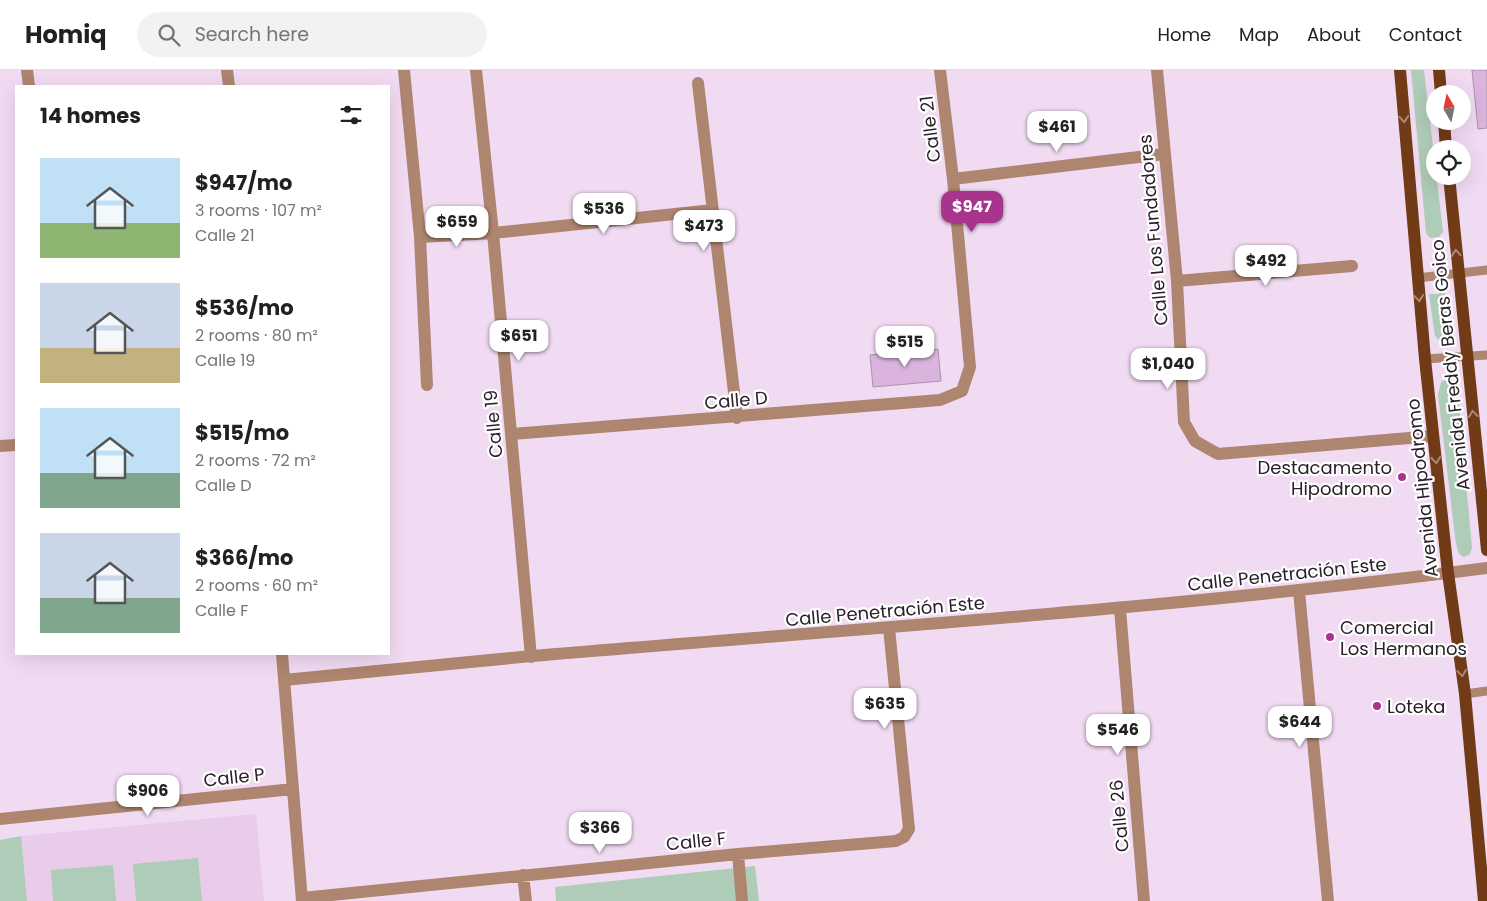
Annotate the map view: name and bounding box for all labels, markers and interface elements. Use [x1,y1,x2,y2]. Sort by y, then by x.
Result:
search box [137,12,487,57]
text: Homiq [25,18,107,51]
icon: search [155,21,183,49]
text: Search here [195,21,309,48]
text: Home [1157,22,1211,47]
text: Map [1239,22,1279,47]
text: About [1307,22,1361,47]
text: Contact [1389,22,1462,47]
north arrow [1426,85,1471,130]
map controls [1426,85,1471,185]
street label: Calle 21 [914,94,946,164]
text: 14 homes [40,101,141,130]
icon: filters [337,101,365,129]
pin: $461 [1027,111,1087,153]
text: $461 [1038,115,1076,138]
one-way arrow [1398,115,1409,123]
street label: Calle Los Fundadores [1132,133,1174,327]
button: locate [1426,140,1471,185]
text: $947/mo [195,168,292,197]
icon: home [80,178,140,238]
pin: $947 [942,190,1002,233]
pin: $536 [574,192,634,235]
text: $947 [952,195,992,218]
text: $536 [584,197,624,220]
text: 3 rooms · 107 m² [195,199,322,222]
pin: $659 [427,206,487,248]
text: $659 [437,210,477,233]
pin: $473 [674,210,734,252]
text: $473 [684,214,724,237]
text: Calle 21 [195,224,255,247]
street label: Avenida Freddy Beras Goico [1424,238,1476,492]
pin: $492 [1236,244,1296,287]
one-way arrow [1450,248,1461,256]
text: $492 [1246,249,1286,272]
text: $536/mo [195,293,294,322]
one-way arrow [1413,294,1424,302]
icon: home [80,303,140,363]
pin: $651 [489,320,549,362]
text: 2 rooms · 80 m² [195,324,318,347]
text: $651 [500,324,538,347]
pin: $515 [875,326,935,368]
text: $515 [886,330,924,353]
pin: $1,040 [1127,348,1209,390]
text: Calle 19 [195,349,255,372]
text: $1,040 [1142,352,1194,375]
street label: Calle D [703,385,769,415]
street label: Calle 19 [478,389,508,459]
street label: Avenida Hipodromo [1400,397,1444,579]
one-way arrow [1468,410,1479,418]
text: $515/mo [195,418,289,447]
icon: home [80,428,140,488]
text: 2 rooms · 72 m² [195,449,316,472]
place label: Destacamento Hipodromo [1258,455,1392,501]
one-way arrow [1430,456,1441,464]
marker: Destacamento Hipodromo [1396,471,1408,483]
text: Calle D [195,474,252,497]
text: $366/mo [195,543,293,572]
street label: Calle Penetración Este [1186,551,1388,597]
icon: home [80,553,140,613]
text: 2 rooms · 60 m² [195,574,318,597]
street label: Calle Penetración Este [784,590,986,632]
text: Calle F [195,599,248,622]
place label: Comercial Los Hermanos [1340,615,1467,661]
marker: Comercial Los Hermanos [1324,631,1336,643]
one-way arrow [1456,669,1467,677]
pin: $635 [855,688,915,730]
text: $635 [865,692,905,715]
place label: Loteka [1387,694,1445,719]
marker: Loteka [1371,700,1383,712]
pin: $644 [1270,706,1330,748]
text: $644 [1279,710,1321,733]
pin: $546 [1088,714,1148,756]
text: $546 [1097,718,1139,741]
street label: Calle P [202,761,266,793]
pin: $906 [118,774,178,817]
text: $906 [128,779,169,802]
street label: Calle 26 [1103,779,1135,853]
pin: $366 [570,812,630,854]
text: $366 [580,816,620,839]
street label: Calle F [665,825,727,857]

